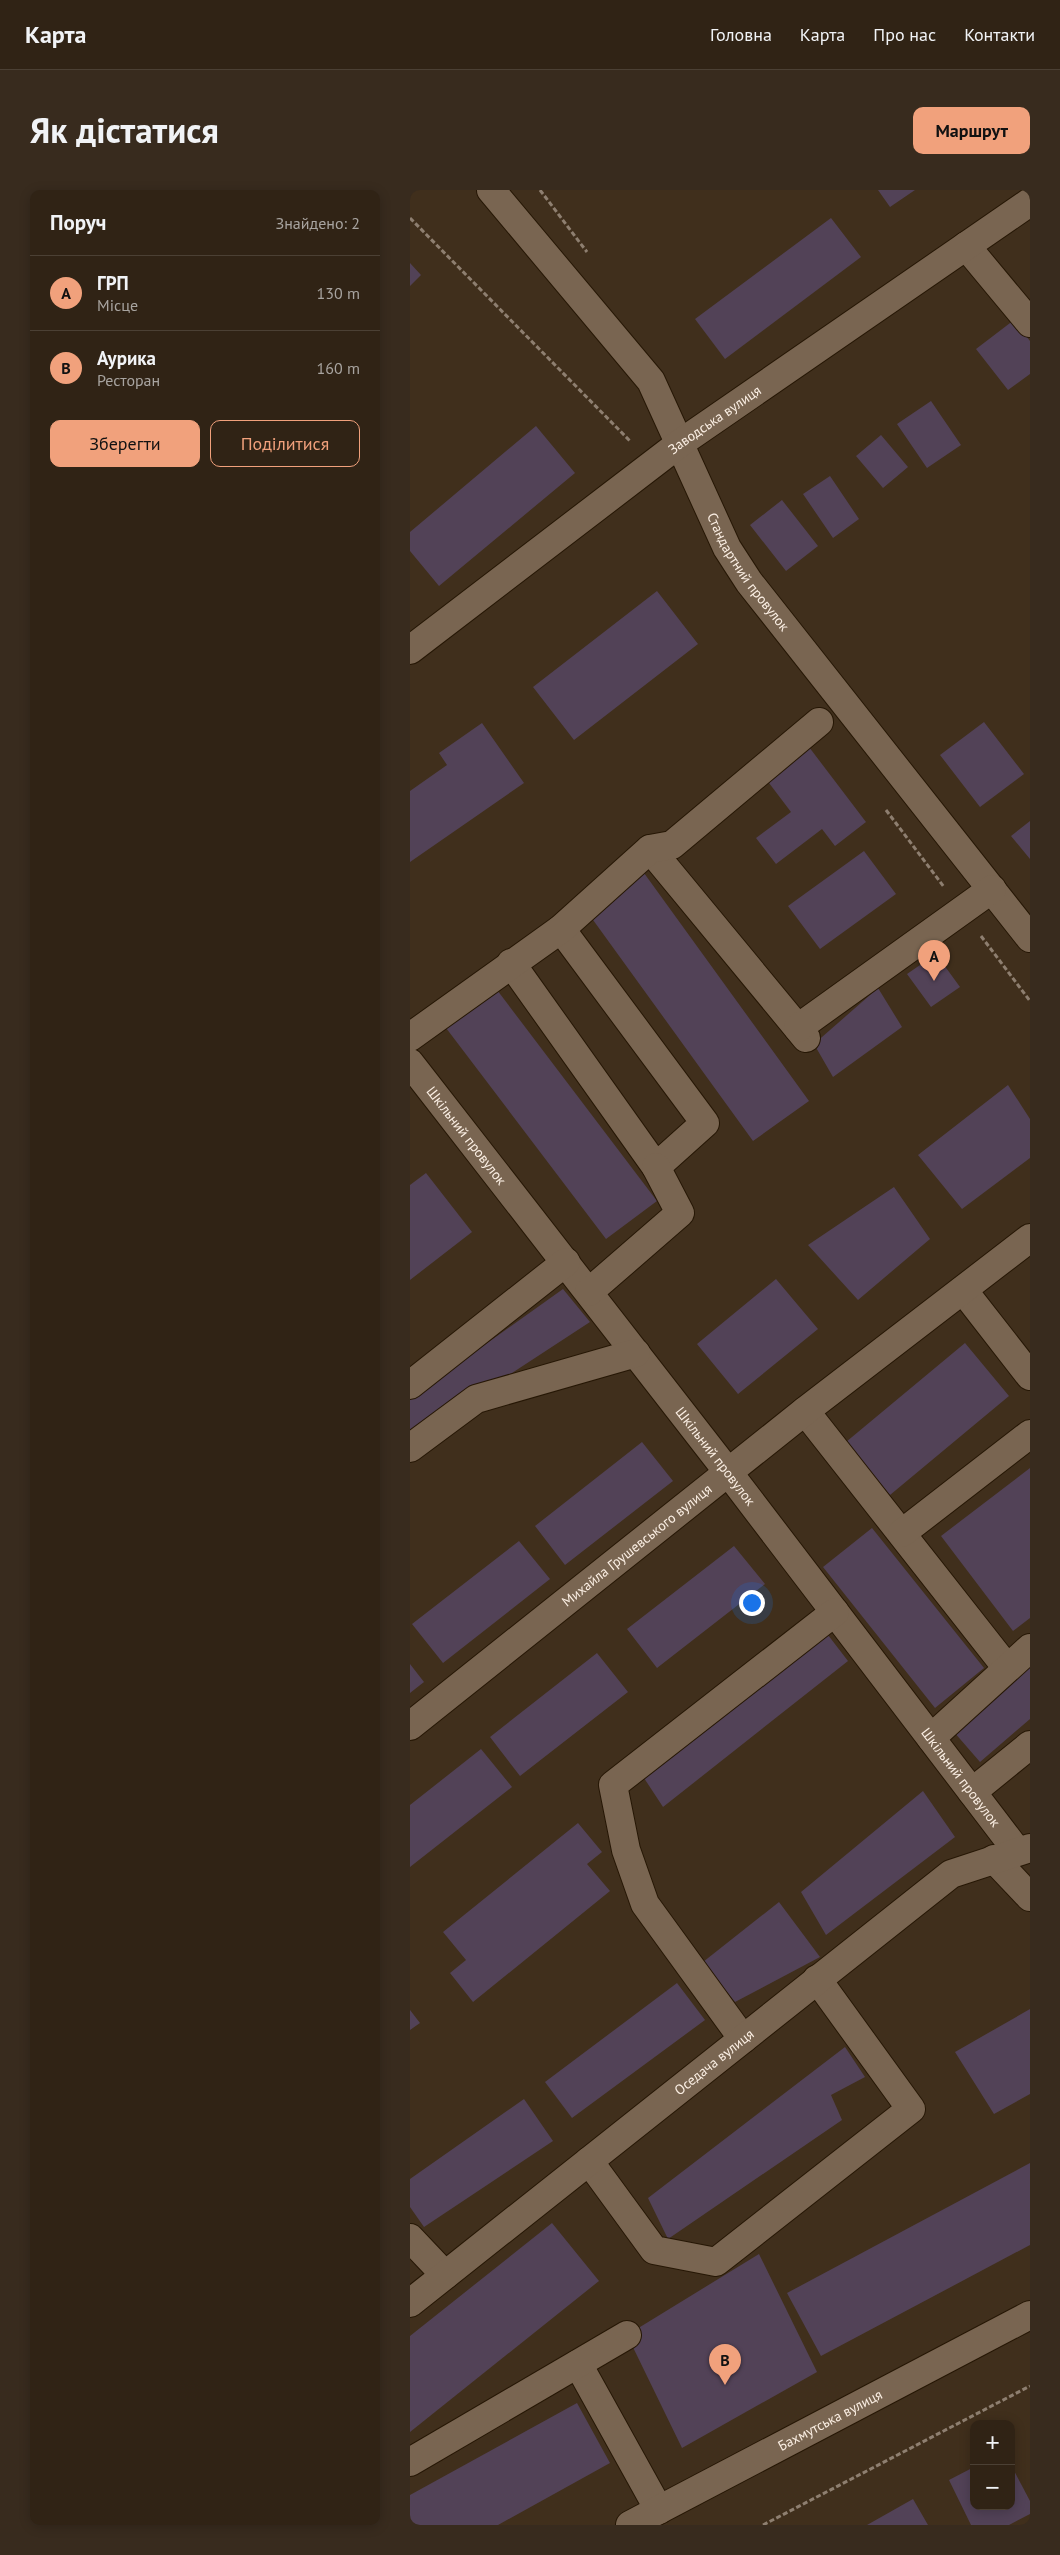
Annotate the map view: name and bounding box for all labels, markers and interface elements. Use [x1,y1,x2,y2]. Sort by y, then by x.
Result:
text: Карта [25,19,87,50]
text: Головна [710,23,772,46]
text: Карта [800,23,845,46]
text: Про нас [873,23,936,46]
text: Контакти [964,23,1035,46]
text: Як дістатися [30,107,219,153]
button: Маршрут [913,107,1030,154]
text: Поруч [50,209,106,236]
text: Знайдено: 2 [276,213,360,233]
text: ГРП [97,271,129,295]
text: A [61,283,71,303]
text: 130 m [317,283,360,303]
text: Місце [97,295,138,315]
text: Аурика [97,346,156,370]
text: B [61,358,71,378]
text: 160 m [317,358,360,378]
text: Ресторан [97,370,160,390]
street label: Заводська вулиця [664,381,765,458]
button: Зберегти [50,420,200,467]
button: Поділитися [210,420,360,467]
street label: Стандартний провулок [703,510,793,635]
pin: A [918,940,950,981]
street label: Шкільний провулок [423,1083,511,1189]
street label: Шкільний провулок [672,1403,760,1509]
street label: Михайла Грушевського вулиця [558,1480,715,1610]
your location [739,1590,765,1616]
street label: Шкільний провулок [917,1724,1005,1831]
street label: Оседача вулиця [670,2025,758,2099]
pin: B [709,2344,741,2385]
street label: Бахмутська вулиця [775,2385,885,2455]
map controls [970,2420,1015,2510]
button: + [970,2420,1015,2465]
button: − [970,2465,1015,2510]

